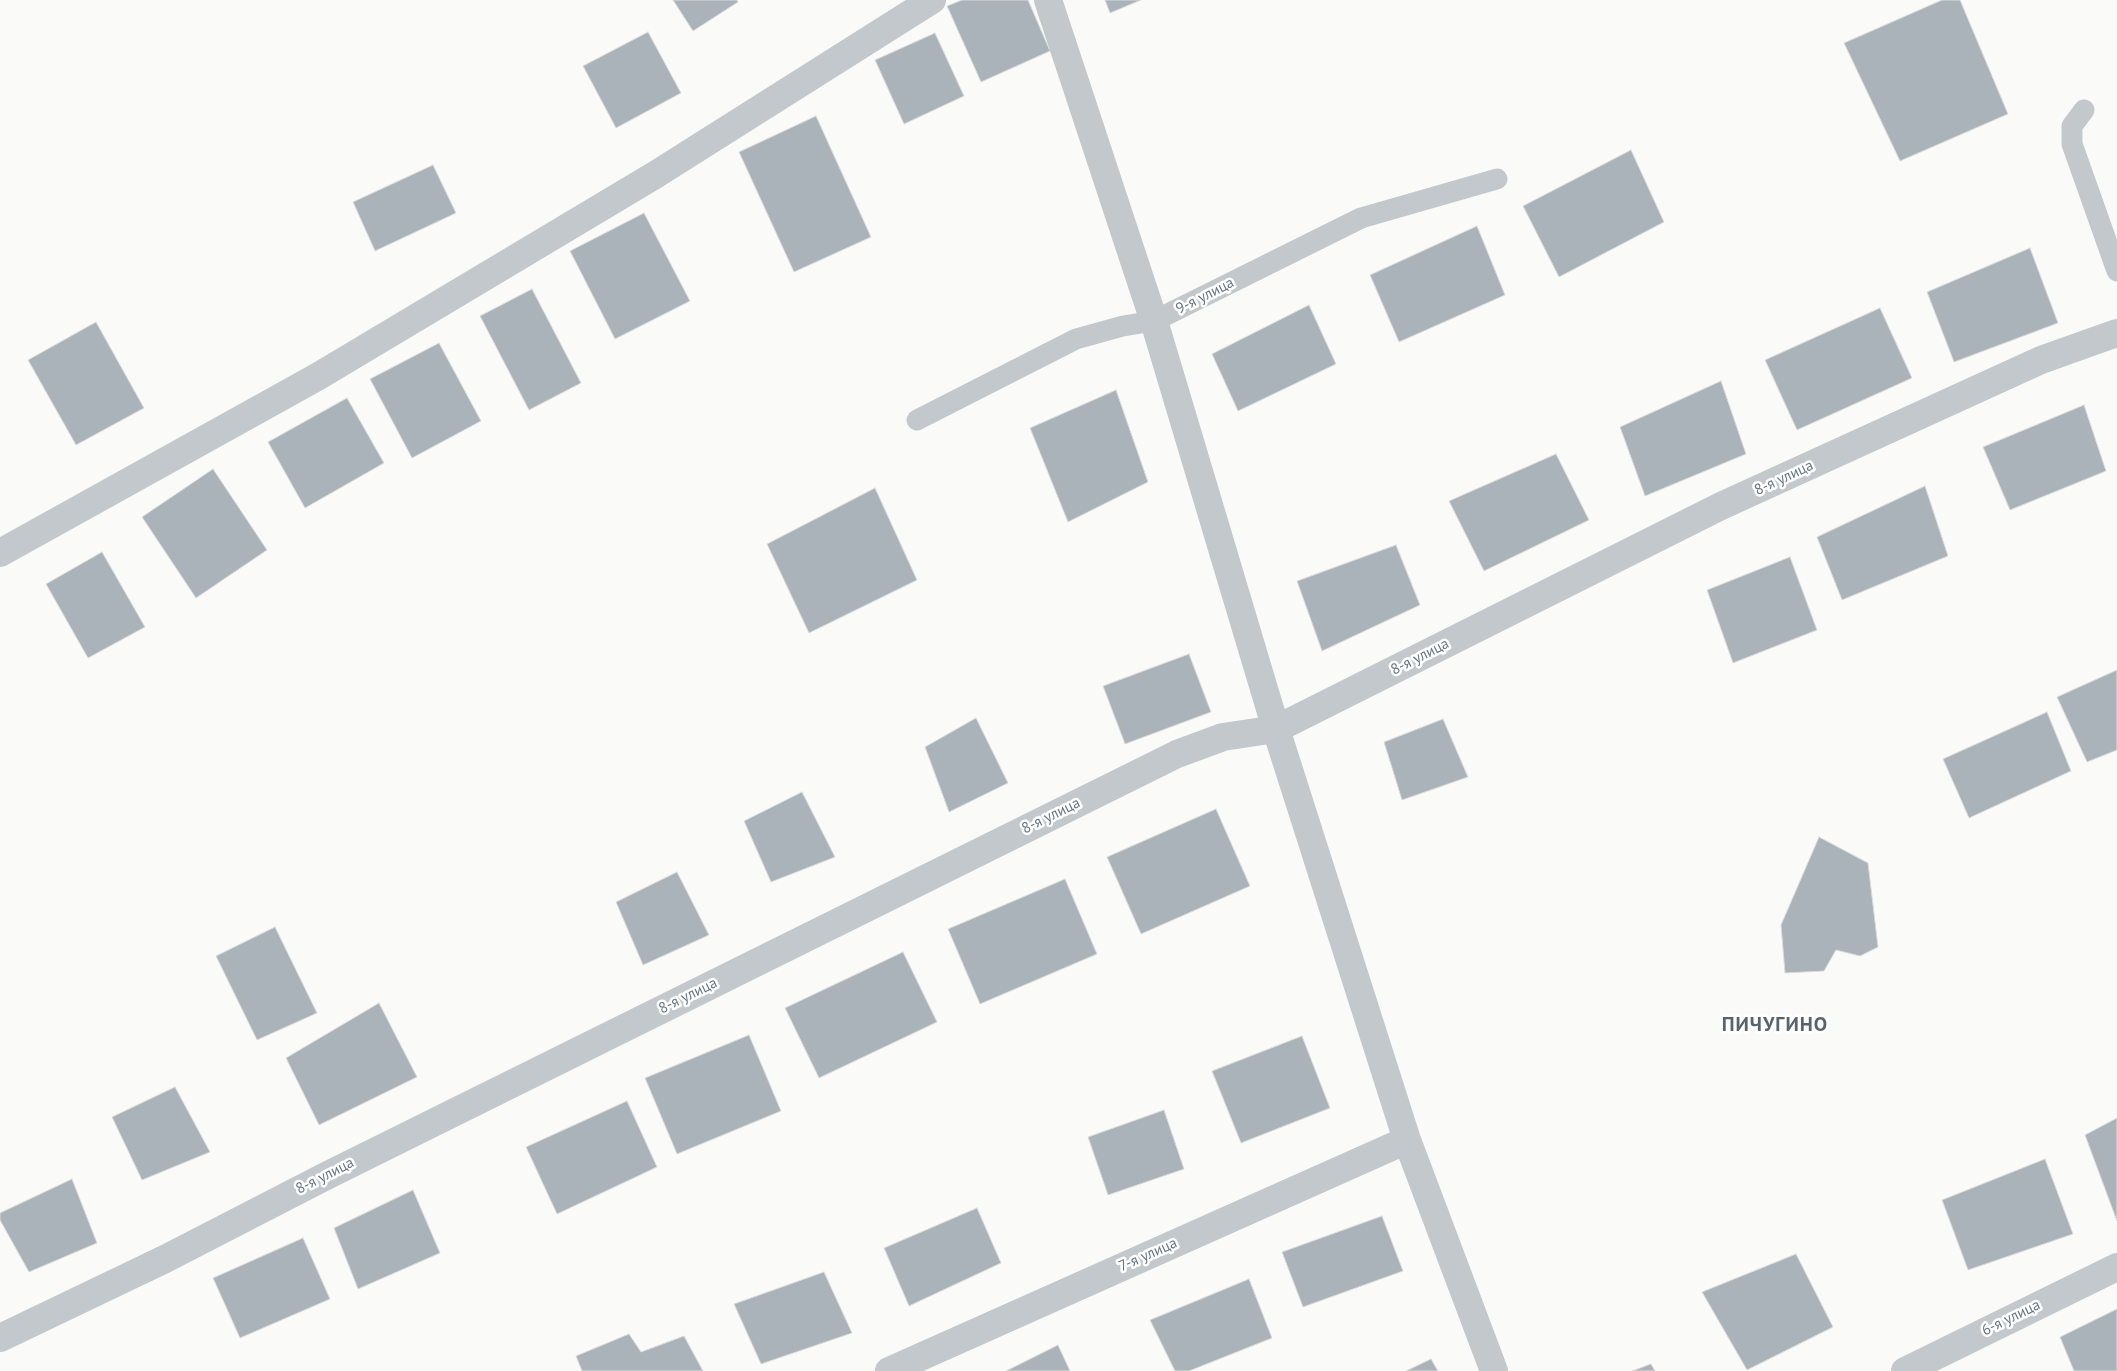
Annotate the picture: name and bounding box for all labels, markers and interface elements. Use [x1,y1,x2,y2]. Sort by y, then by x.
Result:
street label: 9-я улица [1173,274,1237,318]
street label: 8-я улица [1752,457,1816,499]
street label: 8-я улица [1388,635,1452,679]
street label: 8-я улица [1019,794,1083,838]
street label: 8-я улица [656,974,720,1018]
district label: ПИЧУГИНО [1721,1013,1829,1037]
street label: 8-я улица [293,1154,357,1198]
street label: 7-я улица [1116,1234,1180,1276]
street label: 6-я улица [1979,1296,2043,1340]

